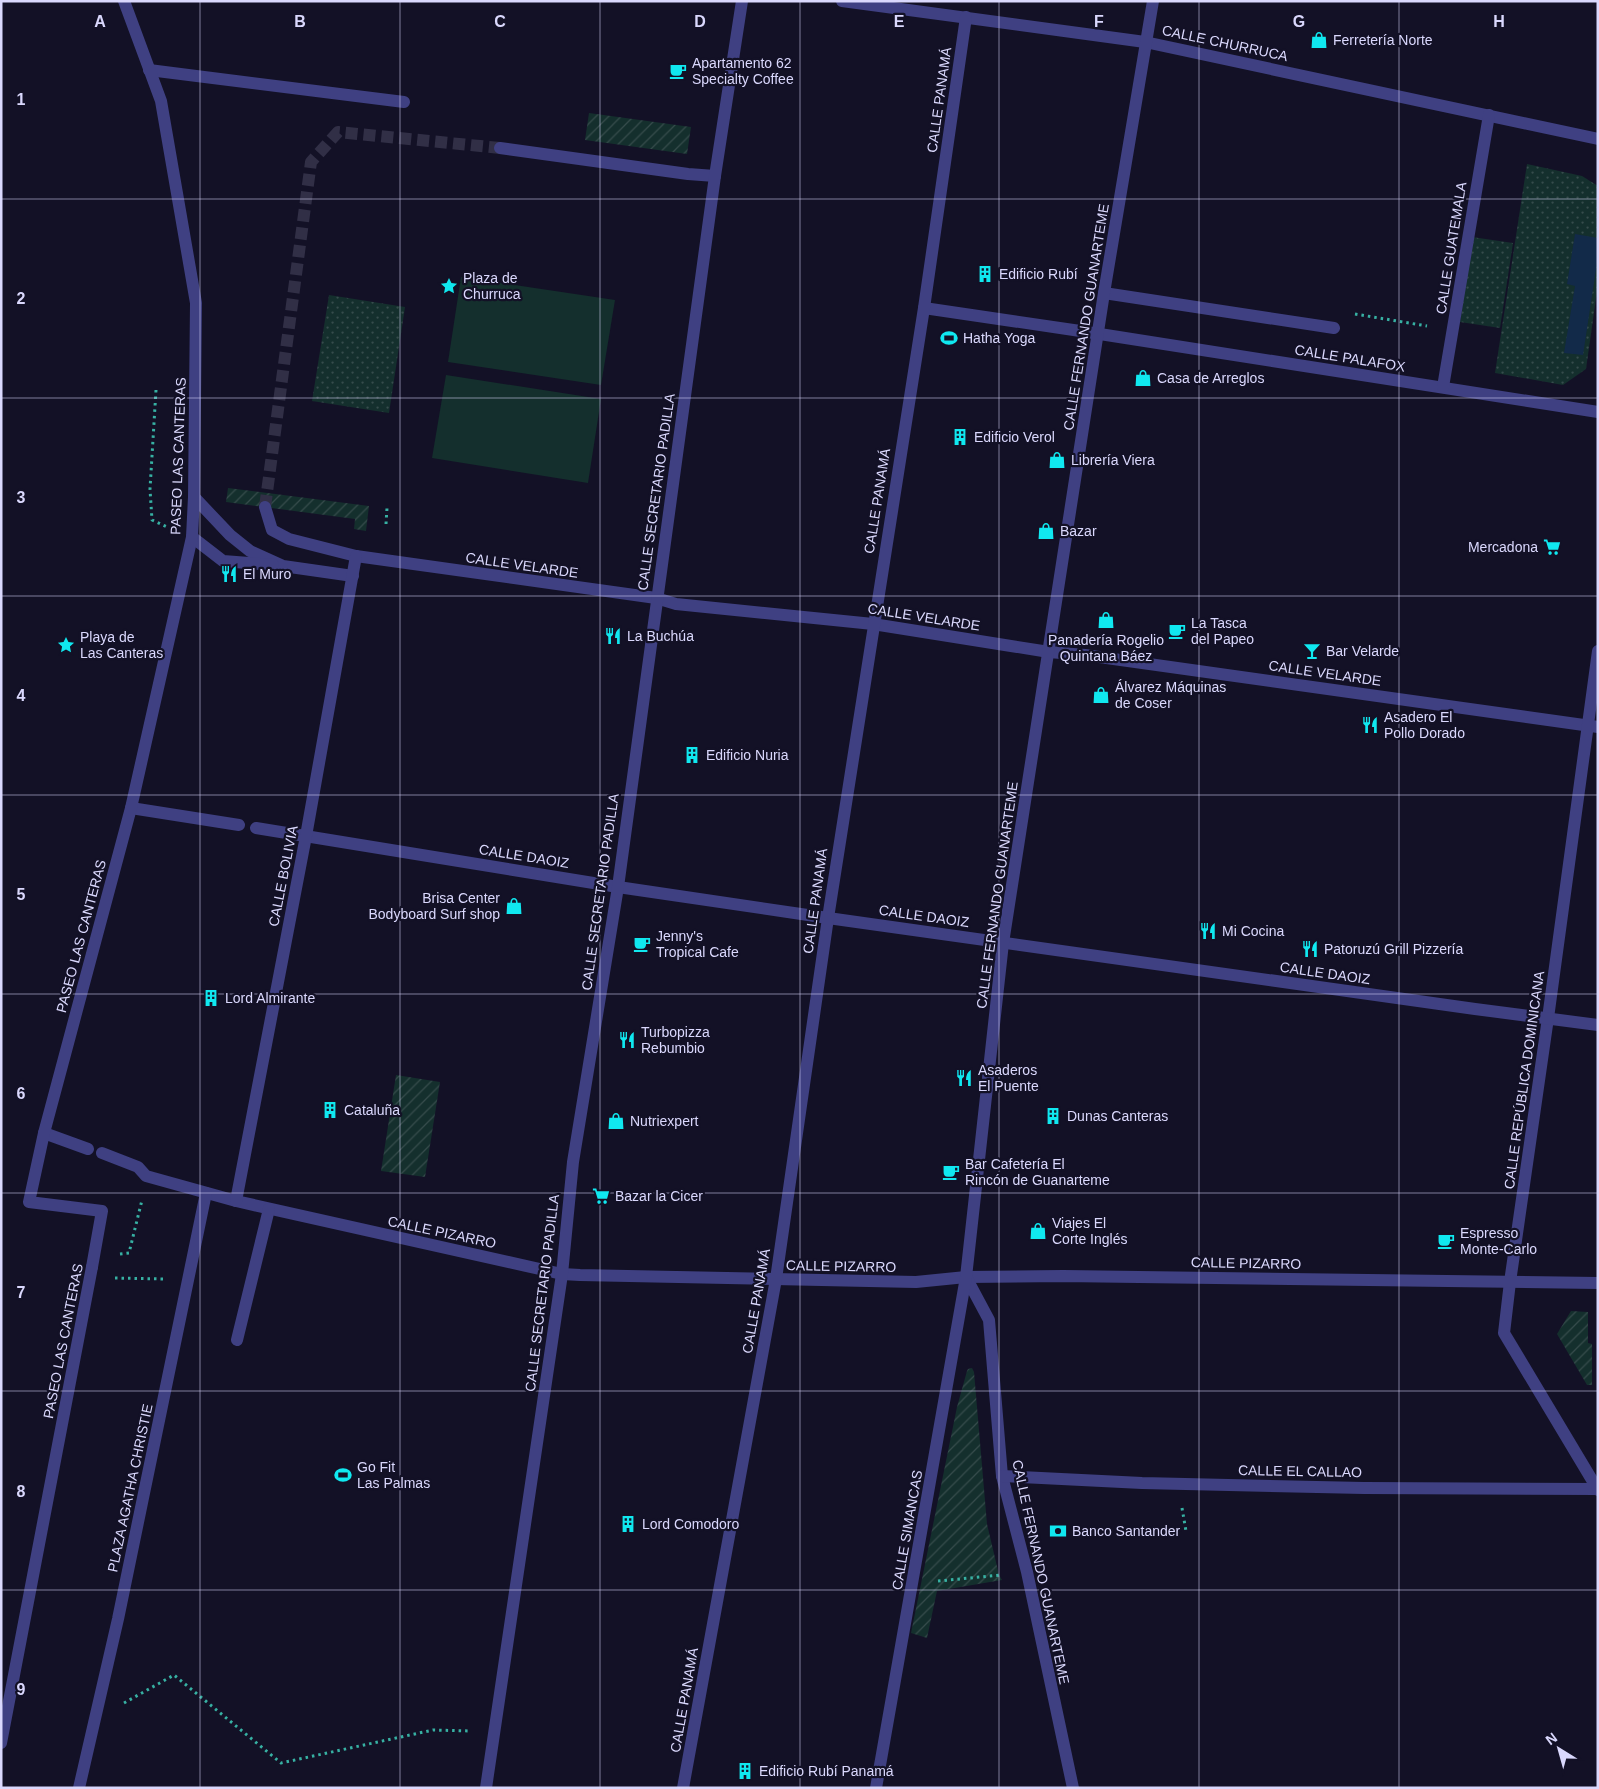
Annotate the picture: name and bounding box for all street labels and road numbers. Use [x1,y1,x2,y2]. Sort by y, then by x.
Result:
street label: CALLE CHURRUCA [1161,22,1290,64]
street label: CALLE PANAMÁ [924,46,954,154]
street label: CALLE GUATEMALA [1433,180,1469,315]
street label: CALLE FERNANDO GUANARTEME [1060,203,1112,431]
street label: CALLE PALAFOX [1294,341,1407,375]
street label: PASEO LAS CANTERAS [167,377,189,535]
street label: CALLE SECRETARIO PADILLA [634,392,678,591]
street label: CALLE PANAMÁ [861,447,893,555]
street label: CALLE VELARDE [465,549,579,581]
street label: CALLE VELARDE [867,600,981,634]
street label: CALLE VELARDE [1268,657,1382,689]
street label: CALLE FERNANDO GUANARTEME [973,780,1021,1010]
street label: CALLE SECRETARIO PADILLA [578,792,622,991]
street label: CALLE BOLIVIA [265,823,301,928]
street label: CALLE DAOIZ [478,841,571,871]
street label: CALLE PANAMÁ [800,847,830,955]
street label: PASEO LAS CANTERAS [53,858,109,1014]
street label: CALLE DAOIZ [878,902,971,930]
street label: CALLE DAOIZ [1279,959,1372,987]
street label: CALLE REPÚBLICA DOMINICANA [1501,969,1547,1190]
street label: CALLE SECRETARIO PADILLA [522,1193,562,1393]
street label: CALLE PIZARRO [386,1213,498,1251]
street label: CALLE PANAMÁ [739,1247,773,1355]
street label: CALLE PIZARRO [1191,1254,1301,1272]
street label: CALLE PIZARRO [786,1257,896,1275]
street label: PASEO LAS CANTERAS [40,1262,86,1420]
street label: PLAZA AGATHA CHRISTIE [104,1402,156,1574]
street label: CALLE FERNANDO GUANARTEME [1009,1458,1073,1686]
street label: CALLE EL CALLAO [1238,1462,1362,1480]
street label: CALLE SIMANCAS [889,1469,925,1591]
street label: CALLE PANAMÁ [667,1646,701,1754]

